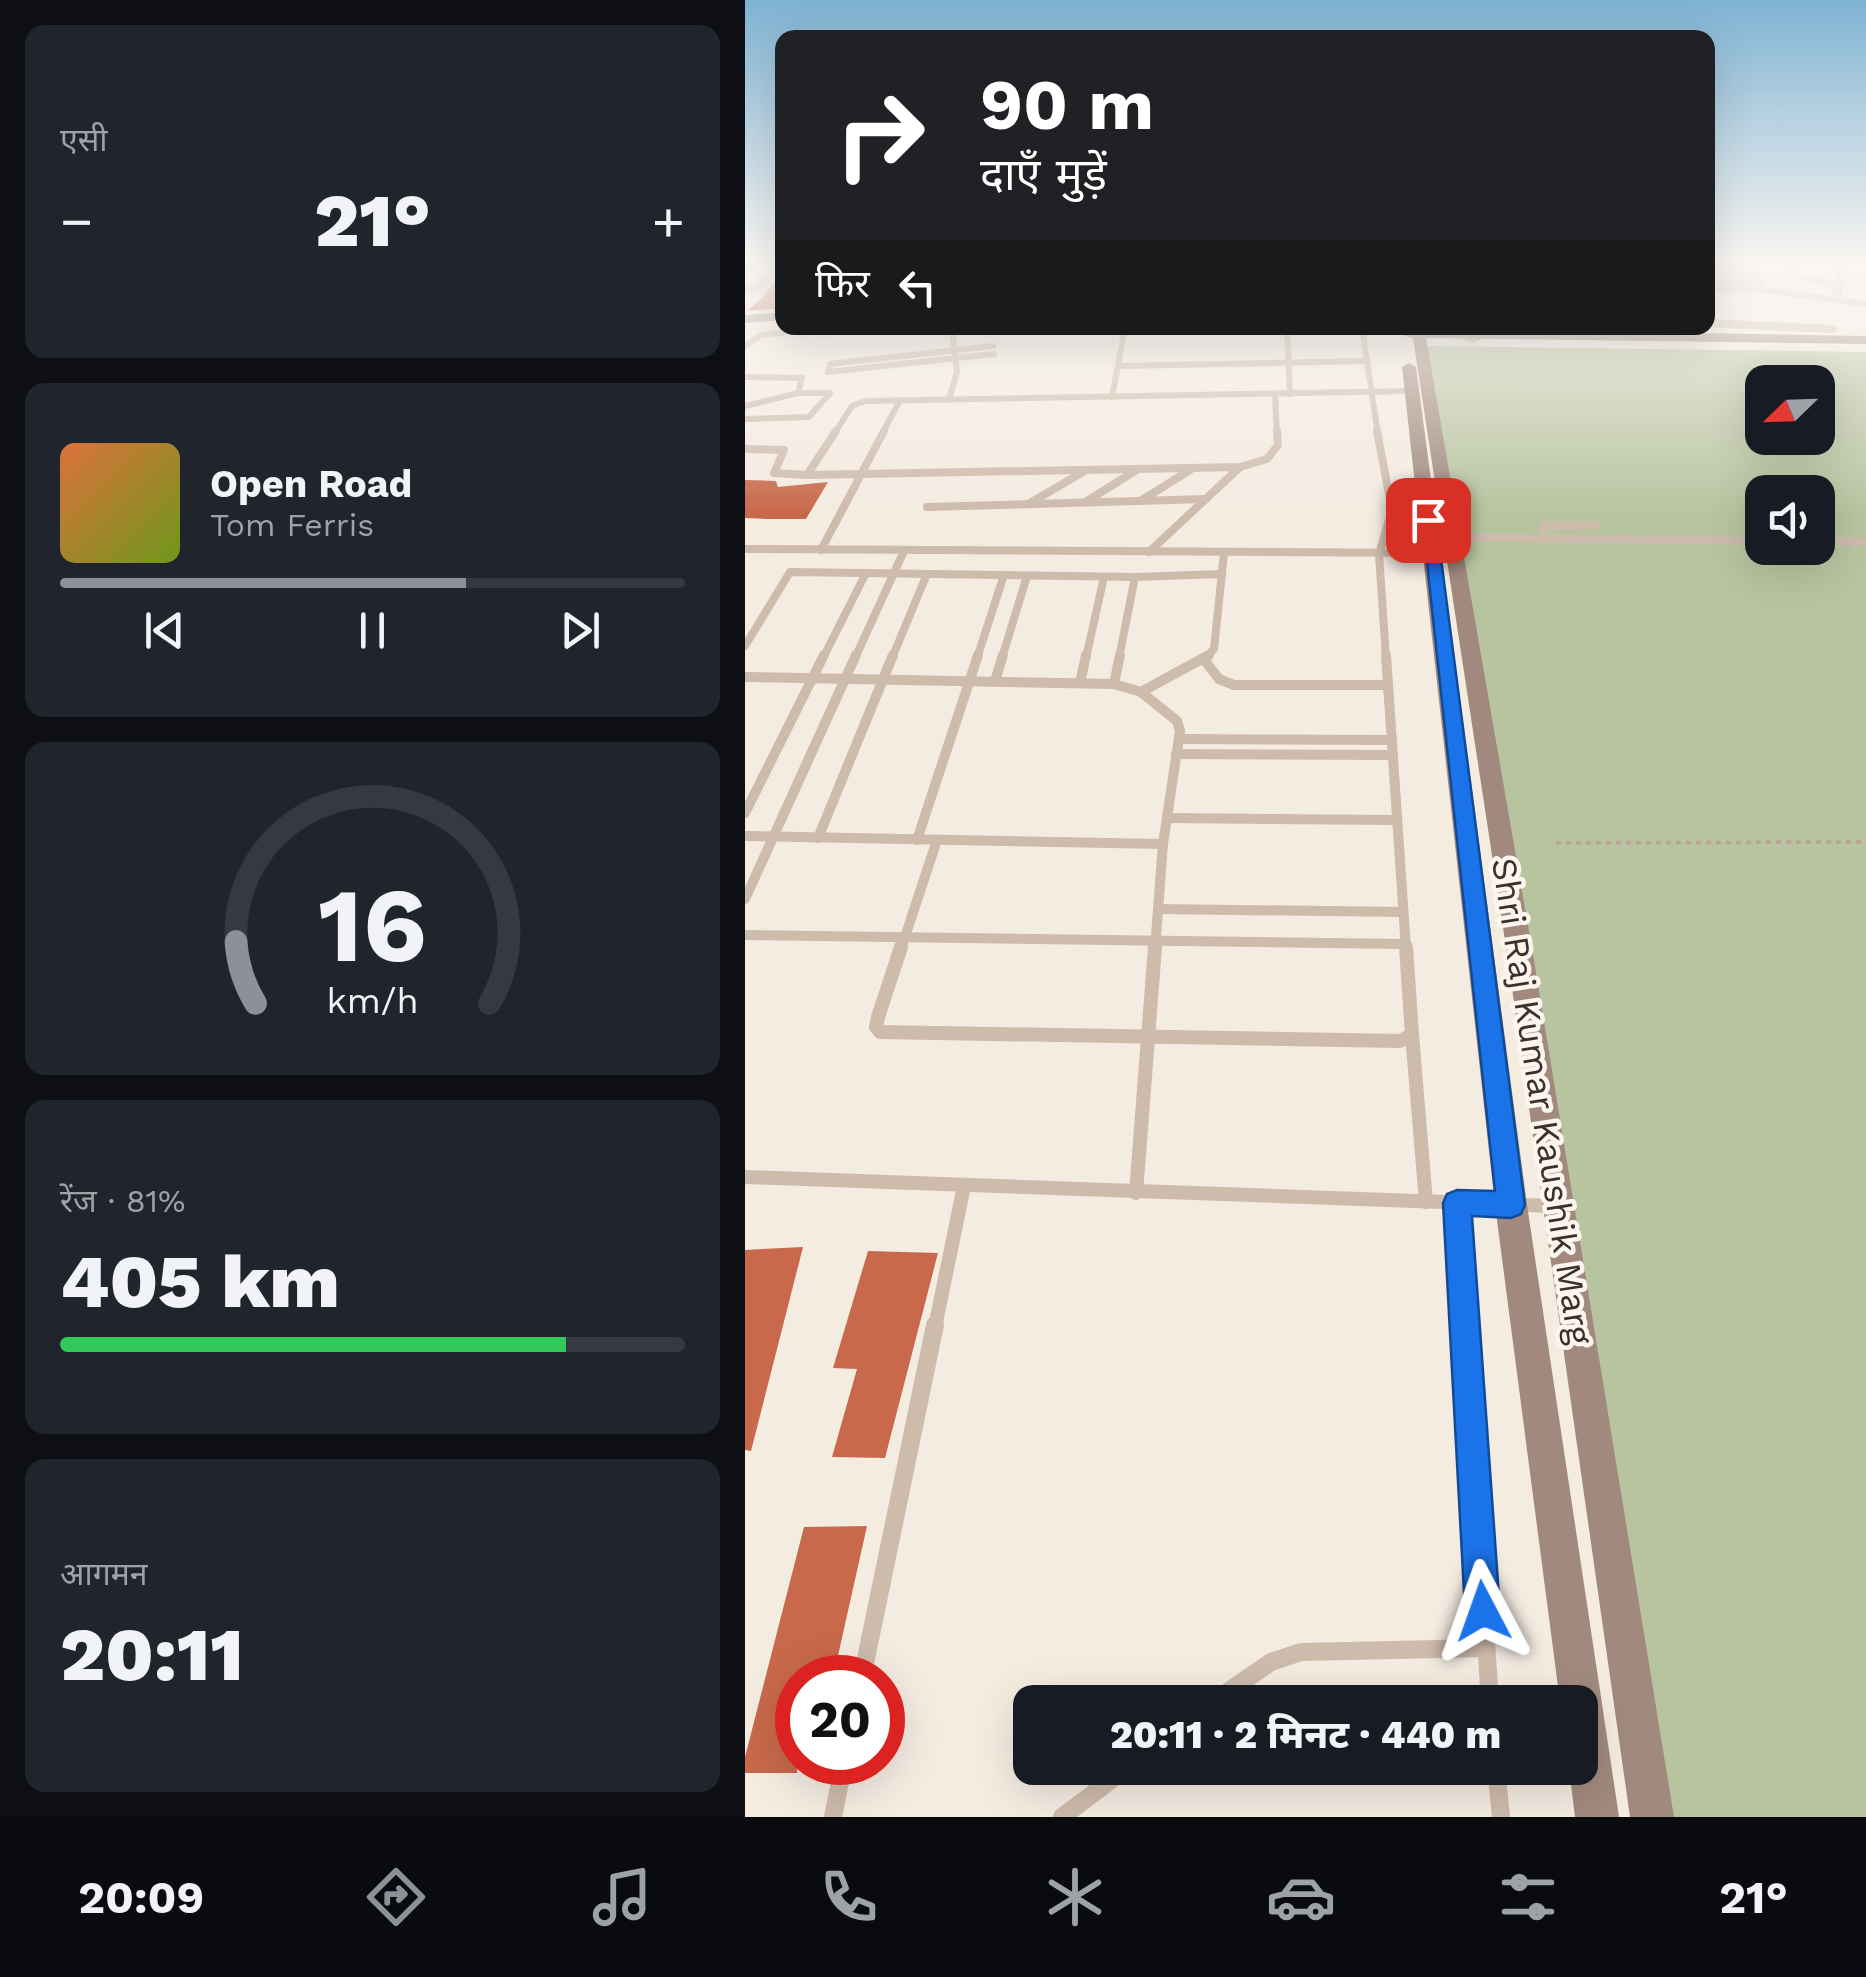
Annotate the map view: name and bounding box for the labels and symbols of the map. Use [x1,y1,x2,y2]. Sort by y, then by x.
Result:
north arrow [1745,365,1835,455]
pin [1386,478,1471,563]
street label: Shri Raj Kumar Kaushik Marg [1483,855,1601,1348]
position arrow [1431,1559,1535,1663]
speed limit sign: 20 [775,1655,905,1785]

